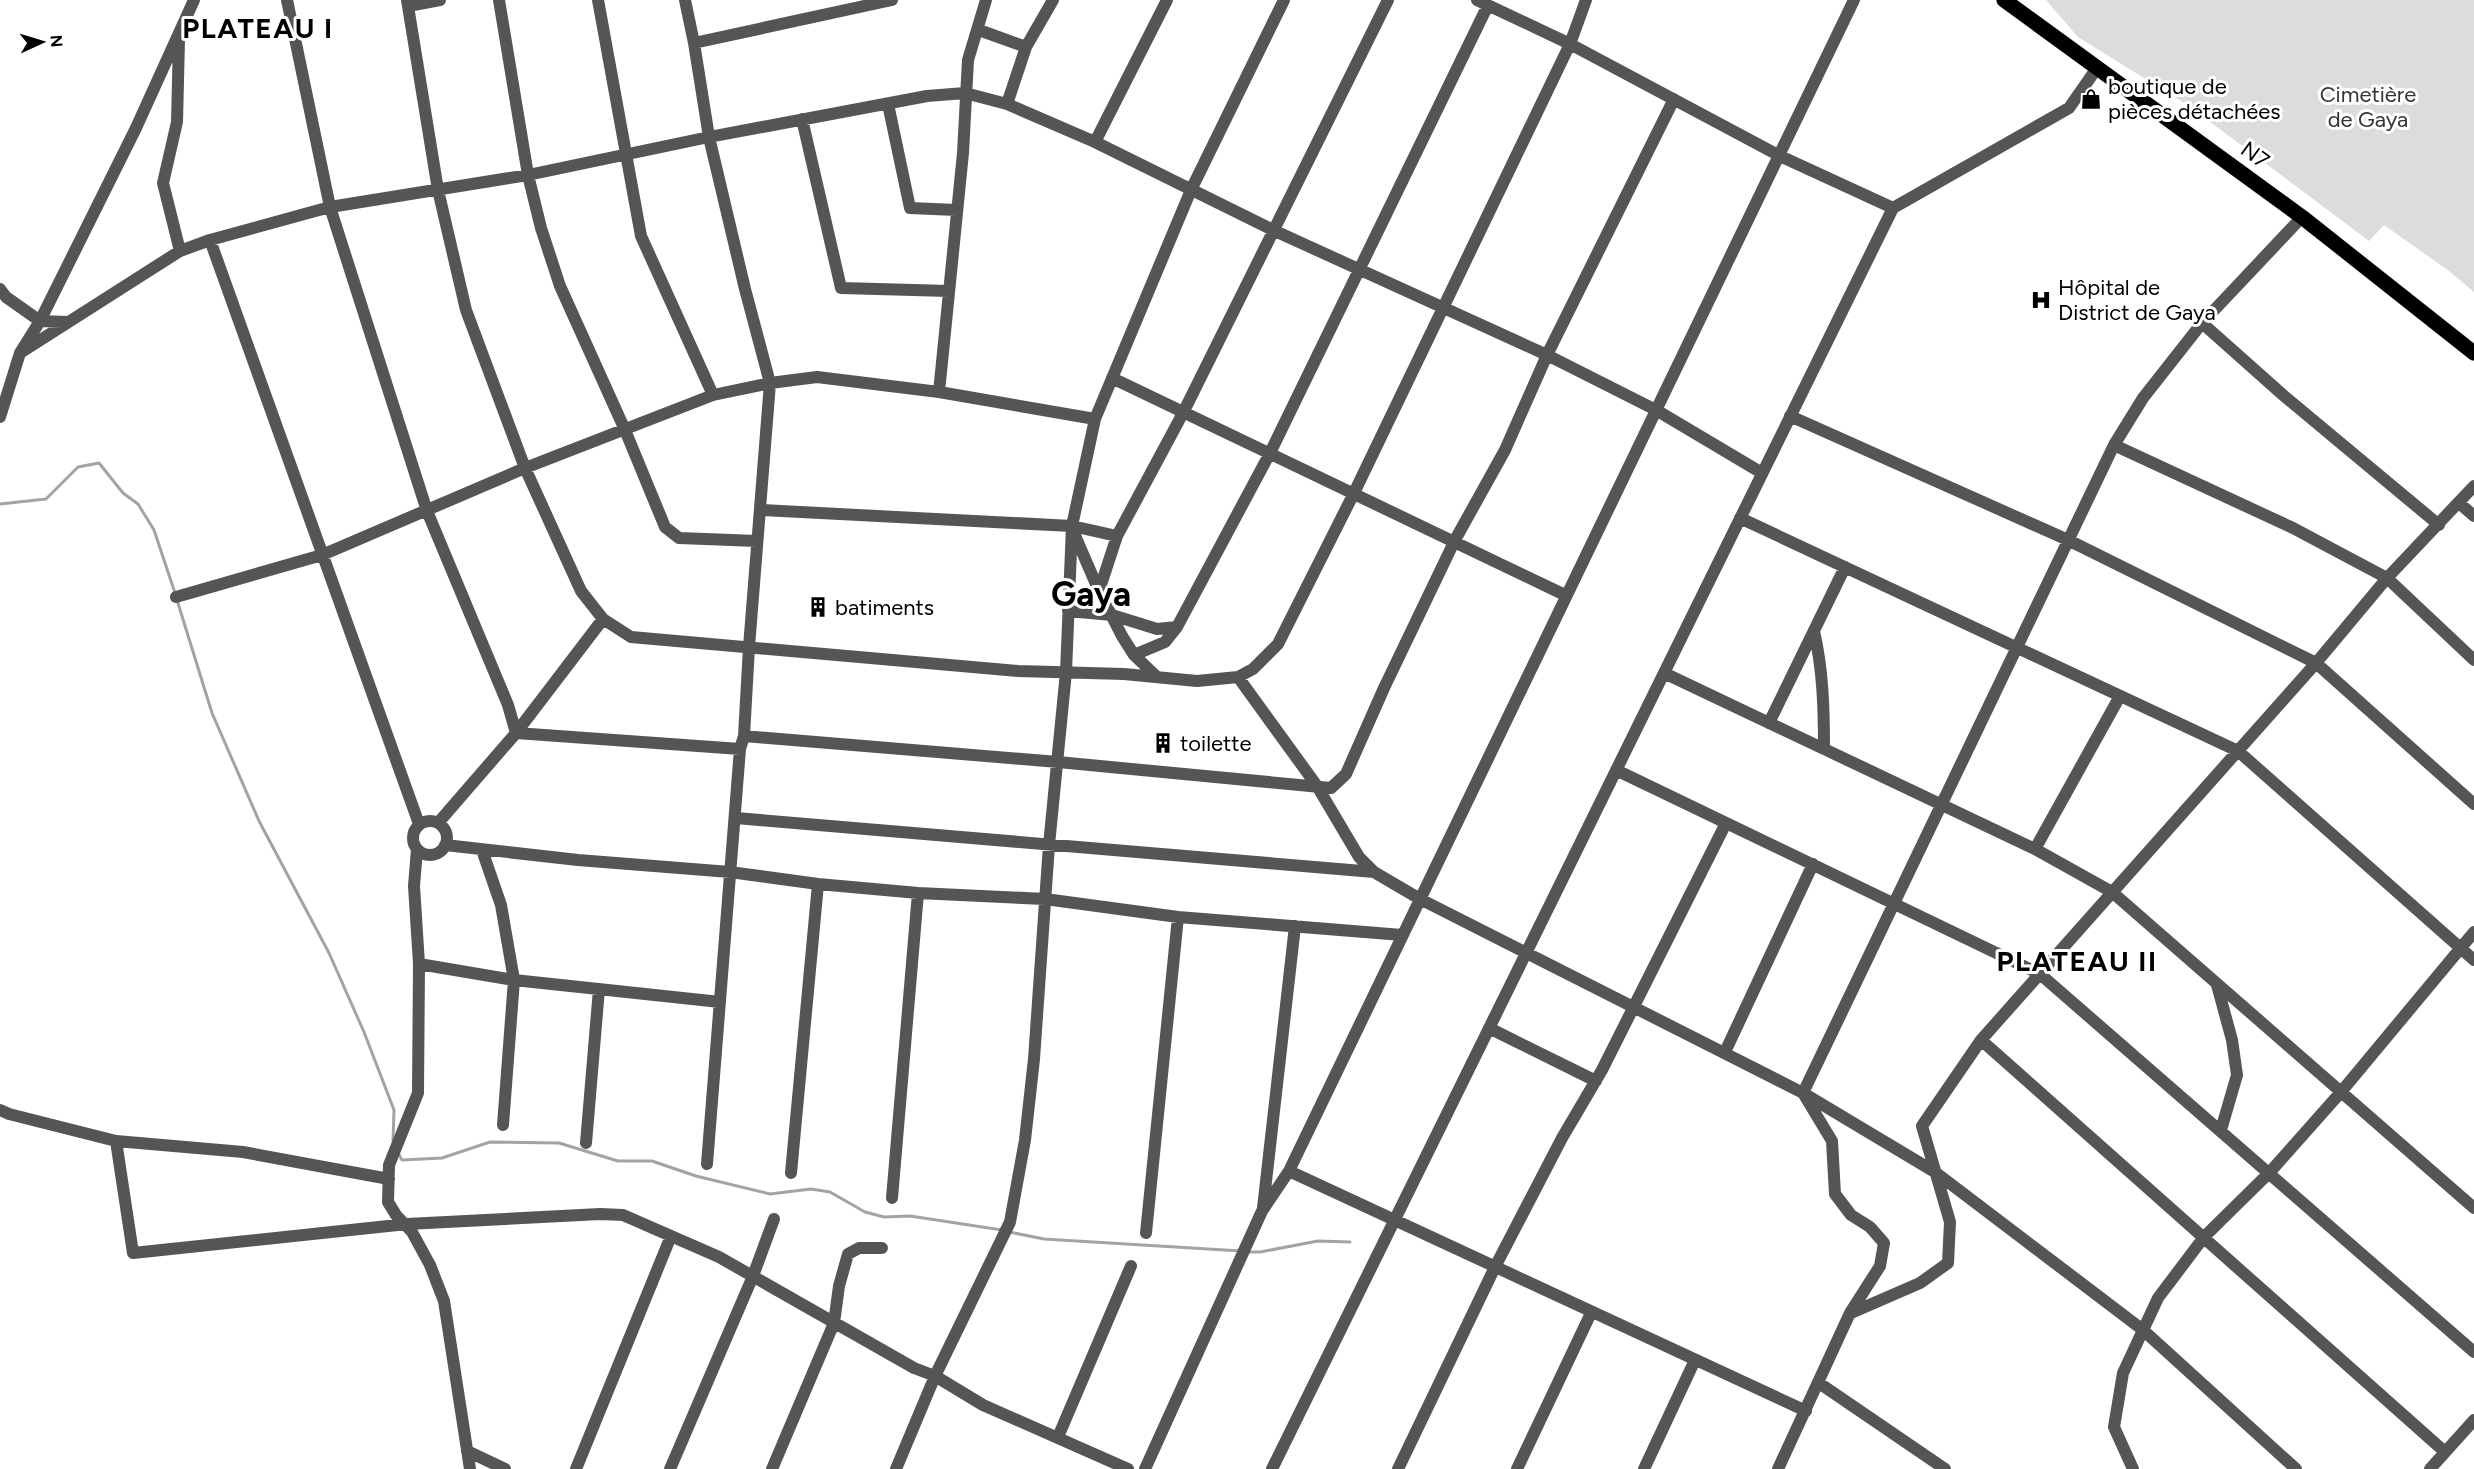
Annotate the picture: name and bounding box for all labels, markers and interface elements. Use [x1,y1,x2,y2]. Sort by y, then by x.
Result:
district label: PLATEAU I [182,11,334,45]
north arrow [12,12,72,72]
text: N [47,34,66,48]
place label: boutique de pièces détachées [2108,73,2281,125]
park label: Cimetière de Gaya [2320,81,2416,133]
shop icon: boutique de pièces détachées [2079,87,2103,111]
street label: N7 [2235,136,2275,175]
place label: Hôpital de District de Gaya [2058,274,2216,326]
hospital icon: Hôpital de District de Gaya [2029,288,2053,312]
district label: Gaya [1051,574,1131,615]
place label: batiments [835,594,934,621]
building icon: batiments [806,595,830,619]
place label: toilette [1180,730,1252,757]
building icon: toilette [1151,731,1175,755]
district label: PLATEAU II [1997,944,2157,978]

